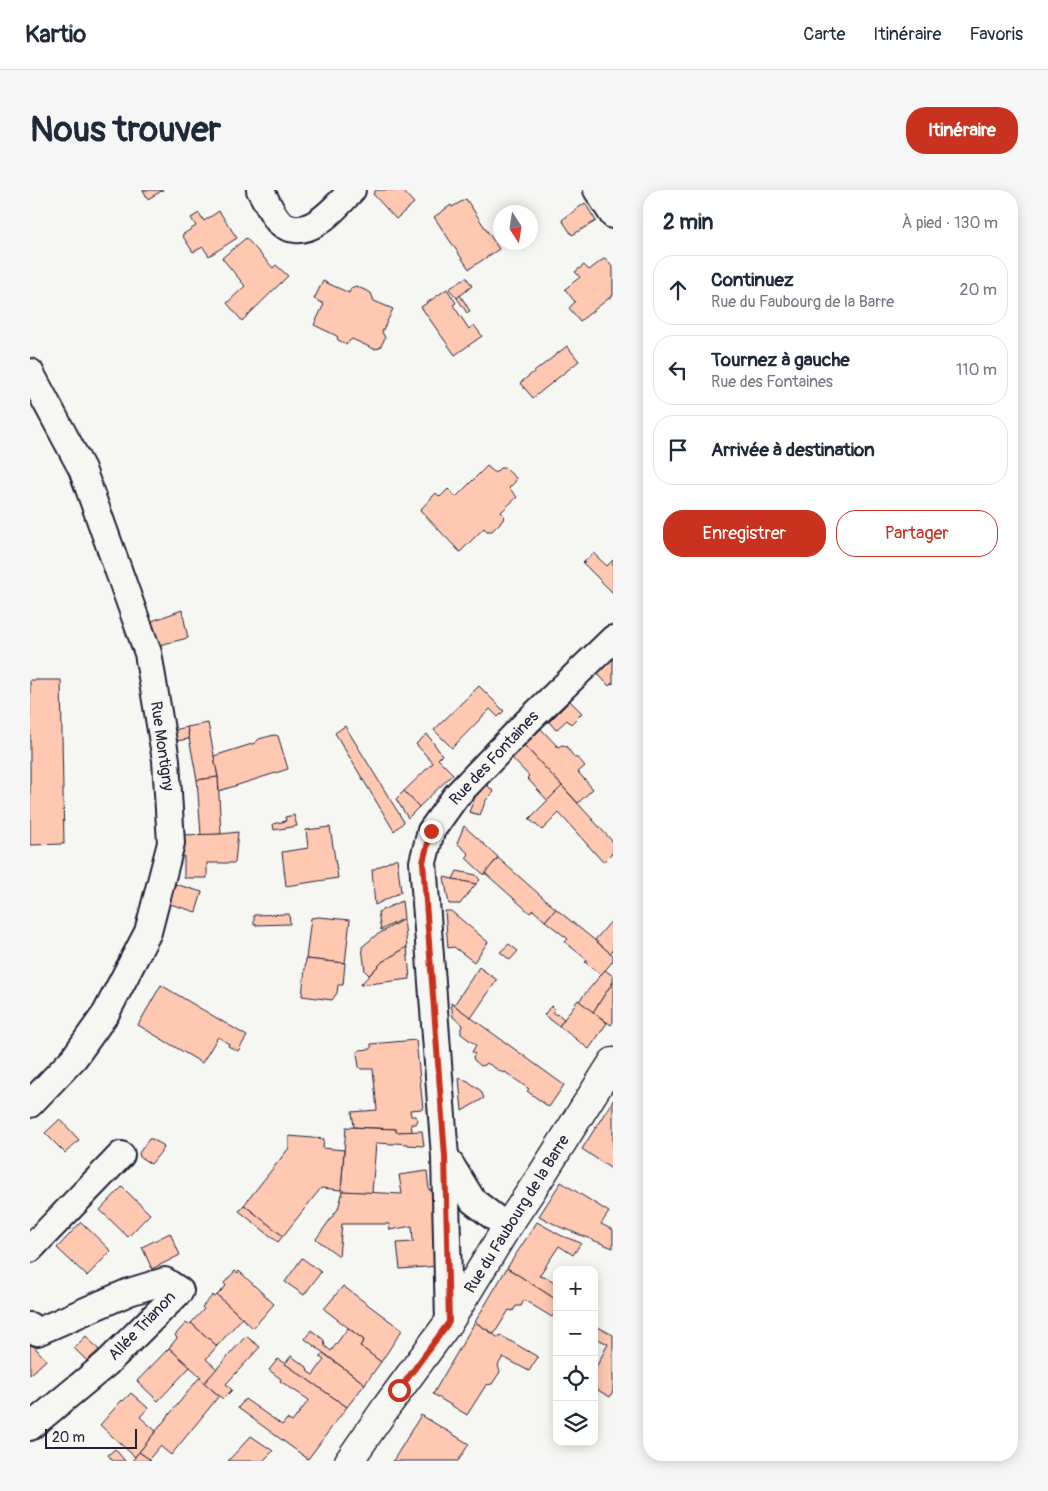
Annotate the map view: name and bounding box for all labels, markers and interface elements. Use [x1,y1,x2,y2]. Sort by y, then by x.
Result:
text: Kartio [25,20,86,49]
text: Carte [803,23,845,46]
text: Itinéraire [873,23,941,46]
text: Favoris [969,23,1023,46]
button: Itinéraire [906,107,1018,154]
text: Nous trouver [30,108,221,152]
north arrow [493,205,538,250]
text: 2 min [663,209,713,236]
text: À pied · 130 m [902,213,998,233]
text: Continuez [711,268,794,292]
icon: ahead [664,276,692,304]
text: 20 m [959,280,997,300]
text: Rue du Faubourg de la Barre [711,292,894,312]
text: Tournez à gauche [711,348,850,372]
icon: left [664,356,692,384]
text: 110 m [956,360,997,380]
text: Rue des Fontaines [711,372,833,392]
icon: arrive [664,436,692,464]
text: Arrivée à destination [711,438,875,462]
button: Enregistrer [663,510,826,557]
button: Partager [836,510,998,557]
street label: Rue Montigny [146,700,178,792]
street label: Rue des Fontaines [445,707,543,809]
route end [420,820,443,843]
street label: Rue du Faubourg de la Barre [460,1131,574,1297]
map controls [553,1266,598,1446]
button: + [553,1266,598,1311]
street label: Allée Trianon [104,1287,180,1365]
button: − [553,1311,598,1356]
button: locate [553,1356,598,1401]
route start [388,1379,411,1402]
button: layers [553,1401,598,1446]
scale bar [45,1426,138,1449]
text: 20 m [52,1429,85,1446]

